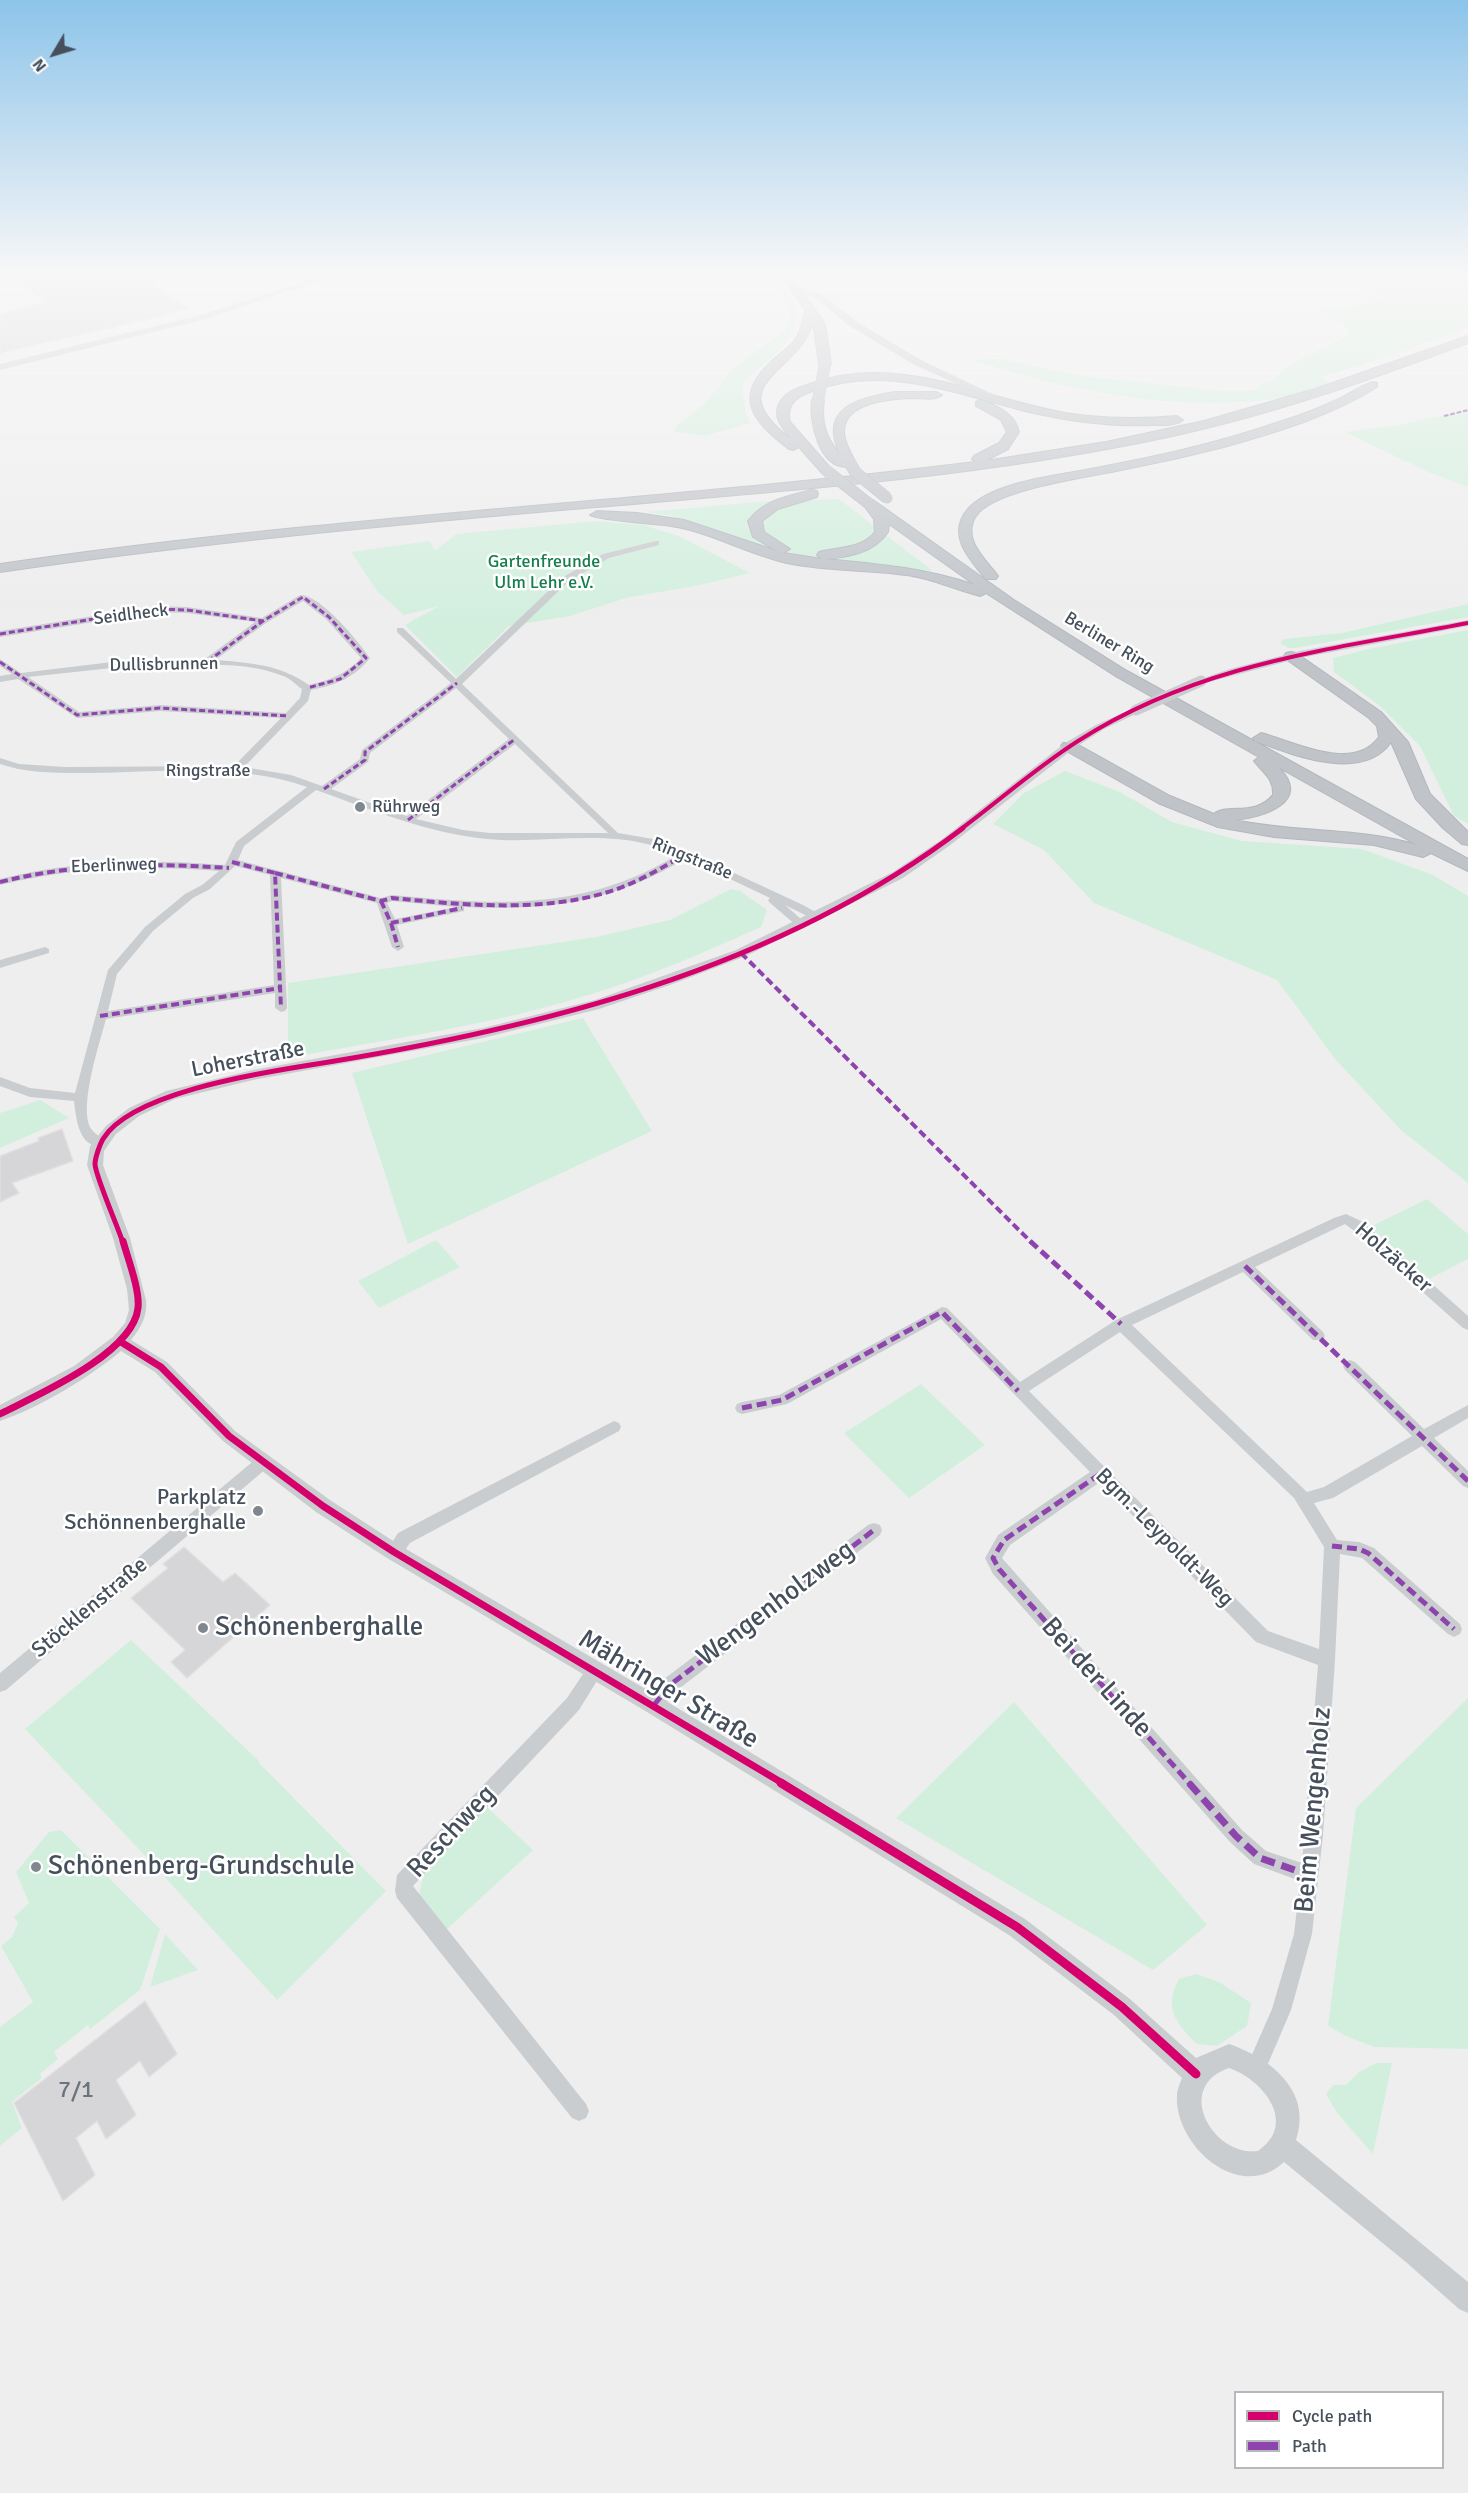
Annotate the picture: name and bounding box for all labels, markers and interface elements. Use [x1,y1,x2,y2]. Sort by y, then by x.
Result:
north arrow [24,24,84,84]
text: N [29,55,51,76]
park label: Gartenfreunde Ulm Lehr e.V. [488,551,600,594]
street label: Seidlheck [92,600,170,630]
street label: Berliner Ring [1060,608,1158,678]
street label: Dullisbrunnen [109,653,219,677]
street label: Ringstraße [165,760,251,782]
place label: Rührweg [372,796,440,818]
marker: Rührweg [353,800,367,814]
street label: Ringstraße [649,833,735,885]
street label: Eberlinweg [71,854,157,878]
street label: Loherstraße [189,1036,307,1084]
street label: Holzäcker [1349,1217,1437,1299]
street label: Bgm.-Leypoldt-Weg [1089,1463,1239,1613]
place label: Parkplatz Schönnenberghalle [64,1485,246,1536]
marker: Parkplatz Schönnenberghalle [251,1504,265,1518]
street label: Wengenholzweg [691,1534,861,1674]
street label: Stöcklenstraße [27,1552,153,1664]
street label: Bei der Linde [1034,1611,1158,1745]
place label: Schönenberghalle [215,1612,423,1644]
marker: Schönenberghalle [196,1621,210,1635]
street label: Mähringer Straße [572,1623,764,1757]
street label: Beim Wengenholz [1289,1706,1339,1914]
street label: Reschweg [401,1779,503,1885]
place label: Schönenberg-Grundschule [48,1851,355,1883]
marker: Schönenberg-Grundschule [29,1860,43,1874]
house number: 7/1 [58,2077,94,2105]
legend [1234,2391,1444,2469]
text: Cycle path [1292,2405,1372,2427]
text: Path [1292,2435,1327,2457]

